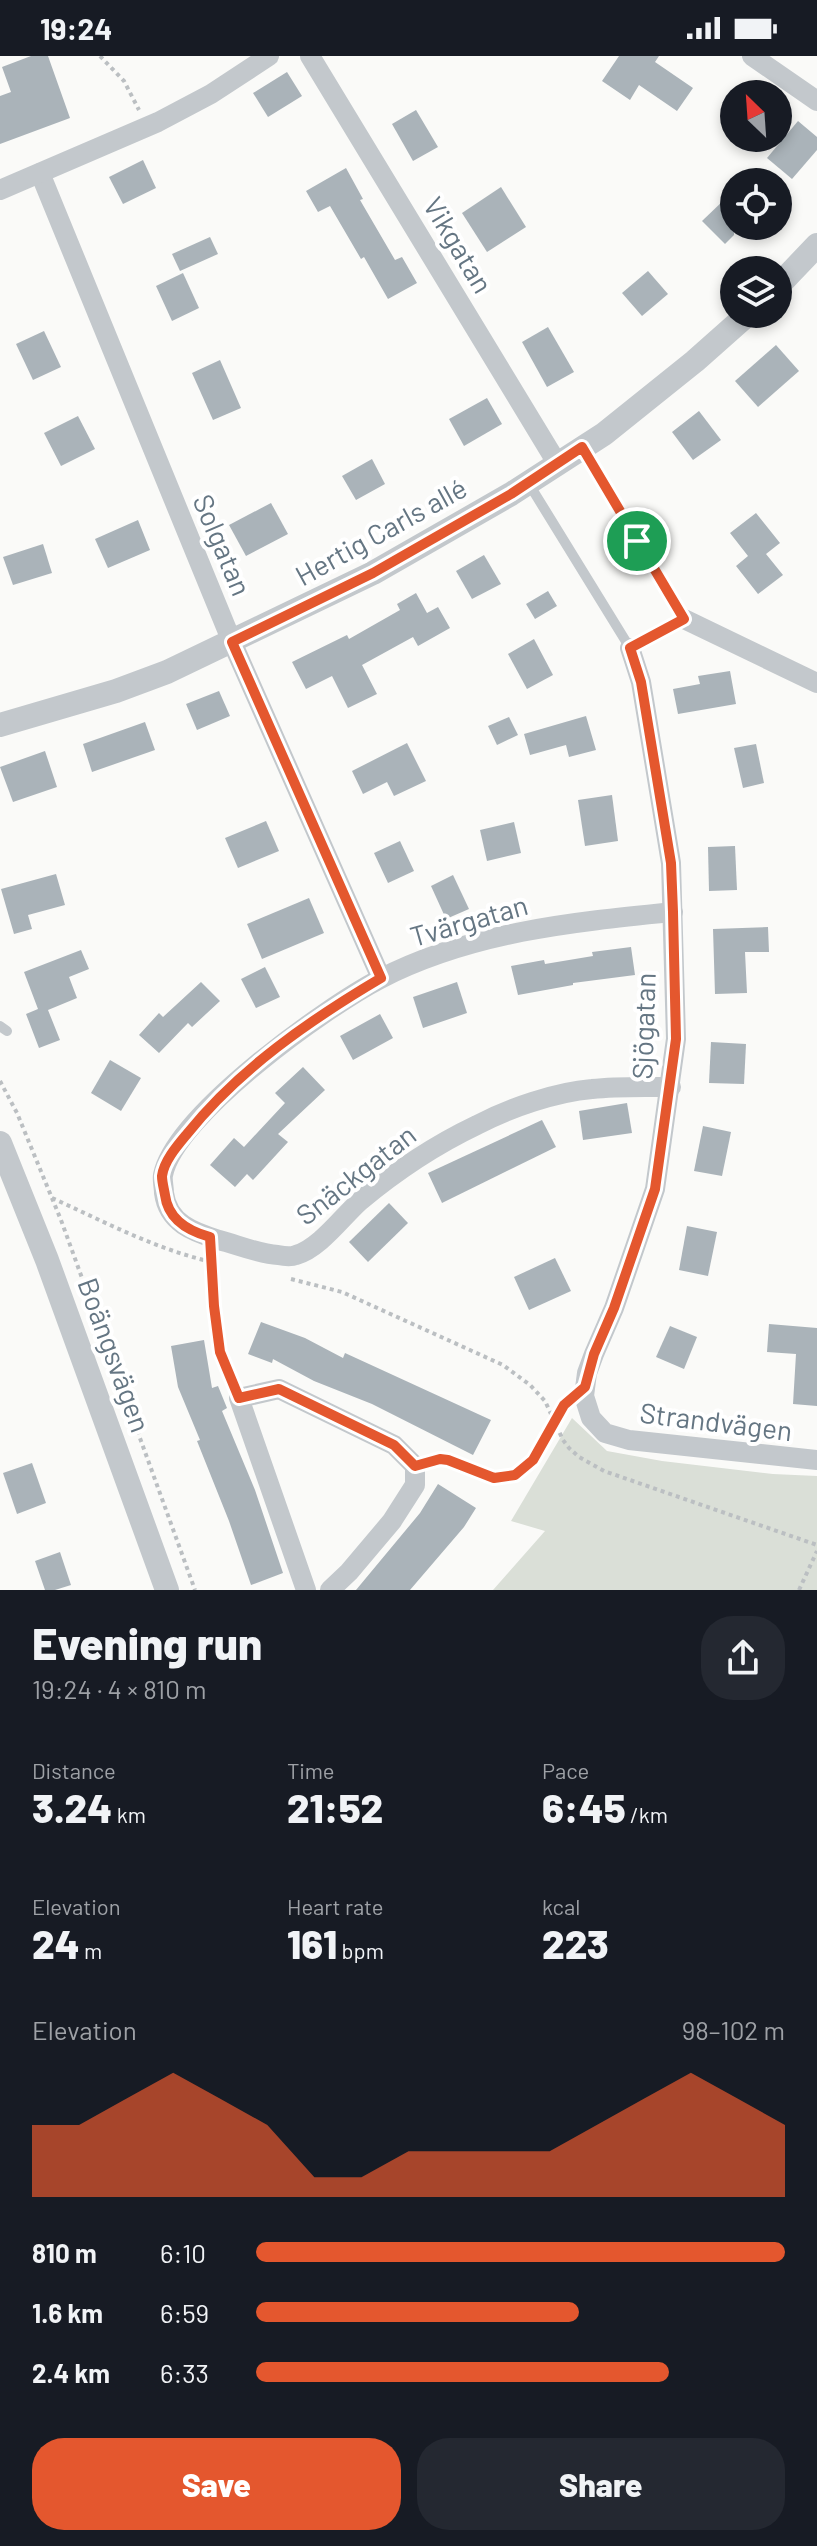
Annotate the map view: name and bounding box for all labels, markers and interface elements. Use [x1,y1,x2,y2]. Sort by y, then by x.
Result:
text: 19:24 [40,10,112,46]
north arrow [720,80,792,152]
map controls [720,80,792,328]
button: locate [720,168,792,240]
street label: Vikgatan [417,190,501,299]
button: layers [720,256,792,328]
street label: Hertig Carls allé [289,470,472,592]
street label: Solgatan [186,489,259,600]
pin [603,507,671,575]
icon: arrive [615,519,659,563]
street label: Tvärgatan [406,887,531,953]
street label: Sjögatan [624,972,662,1080]
street label: Snäckgatan [289,1117,422,1231]
street label: Boängsvägen [71,1273,159,1437]
street label: Strandvägen [638,1395,794,1447]
text: Evening run [32,1616,262,1669]
button: share [701,1616,785,1700]
text: 19:24 · 4 × 810 m [32,1673,207,1704]
text: Distance [32,1757,116,1783]
text: Time [287,1757,335,1783]
text: Pace [542,1757,589,1783]
text: 3.24 [32,1783,112,1831]
text: 21:52 [287,1783,383,1831]
text: 6:45 [542,1783,626,1831]
text: km [112,1801,146,1827]
text: /km [626,1801,668,1827]
text: Elevation [32,1893,121,1919]
text: Heart rate [287,1893,384,1919]
text: kcal [542,1893,580,1919]
text: 24 [32,1919,80,1967]
text: 161 [287,1919,337,1967]
text: 223 [542,1919,609,1967]
text: m [80,1937,102,1963]
text: bpm [337,1937,384,1963]
text: Elevation [32,2014,137,2045]
text: 98–102 m [682,2014,785,2045]
text: 810 m [32,2237,97,2268]
text: 6:10 [160,2237,206,2268]
text: 1.6 km [32,2297,103,2328]
text: 6:59 [160,2297,209,2328]
text: 2.4 km [32,2357,110,2388]
text: 6:33 [160,2357,209,2388]
button: Save [32,2438,401,2530]
button: Share [417,2438,785,2530]

